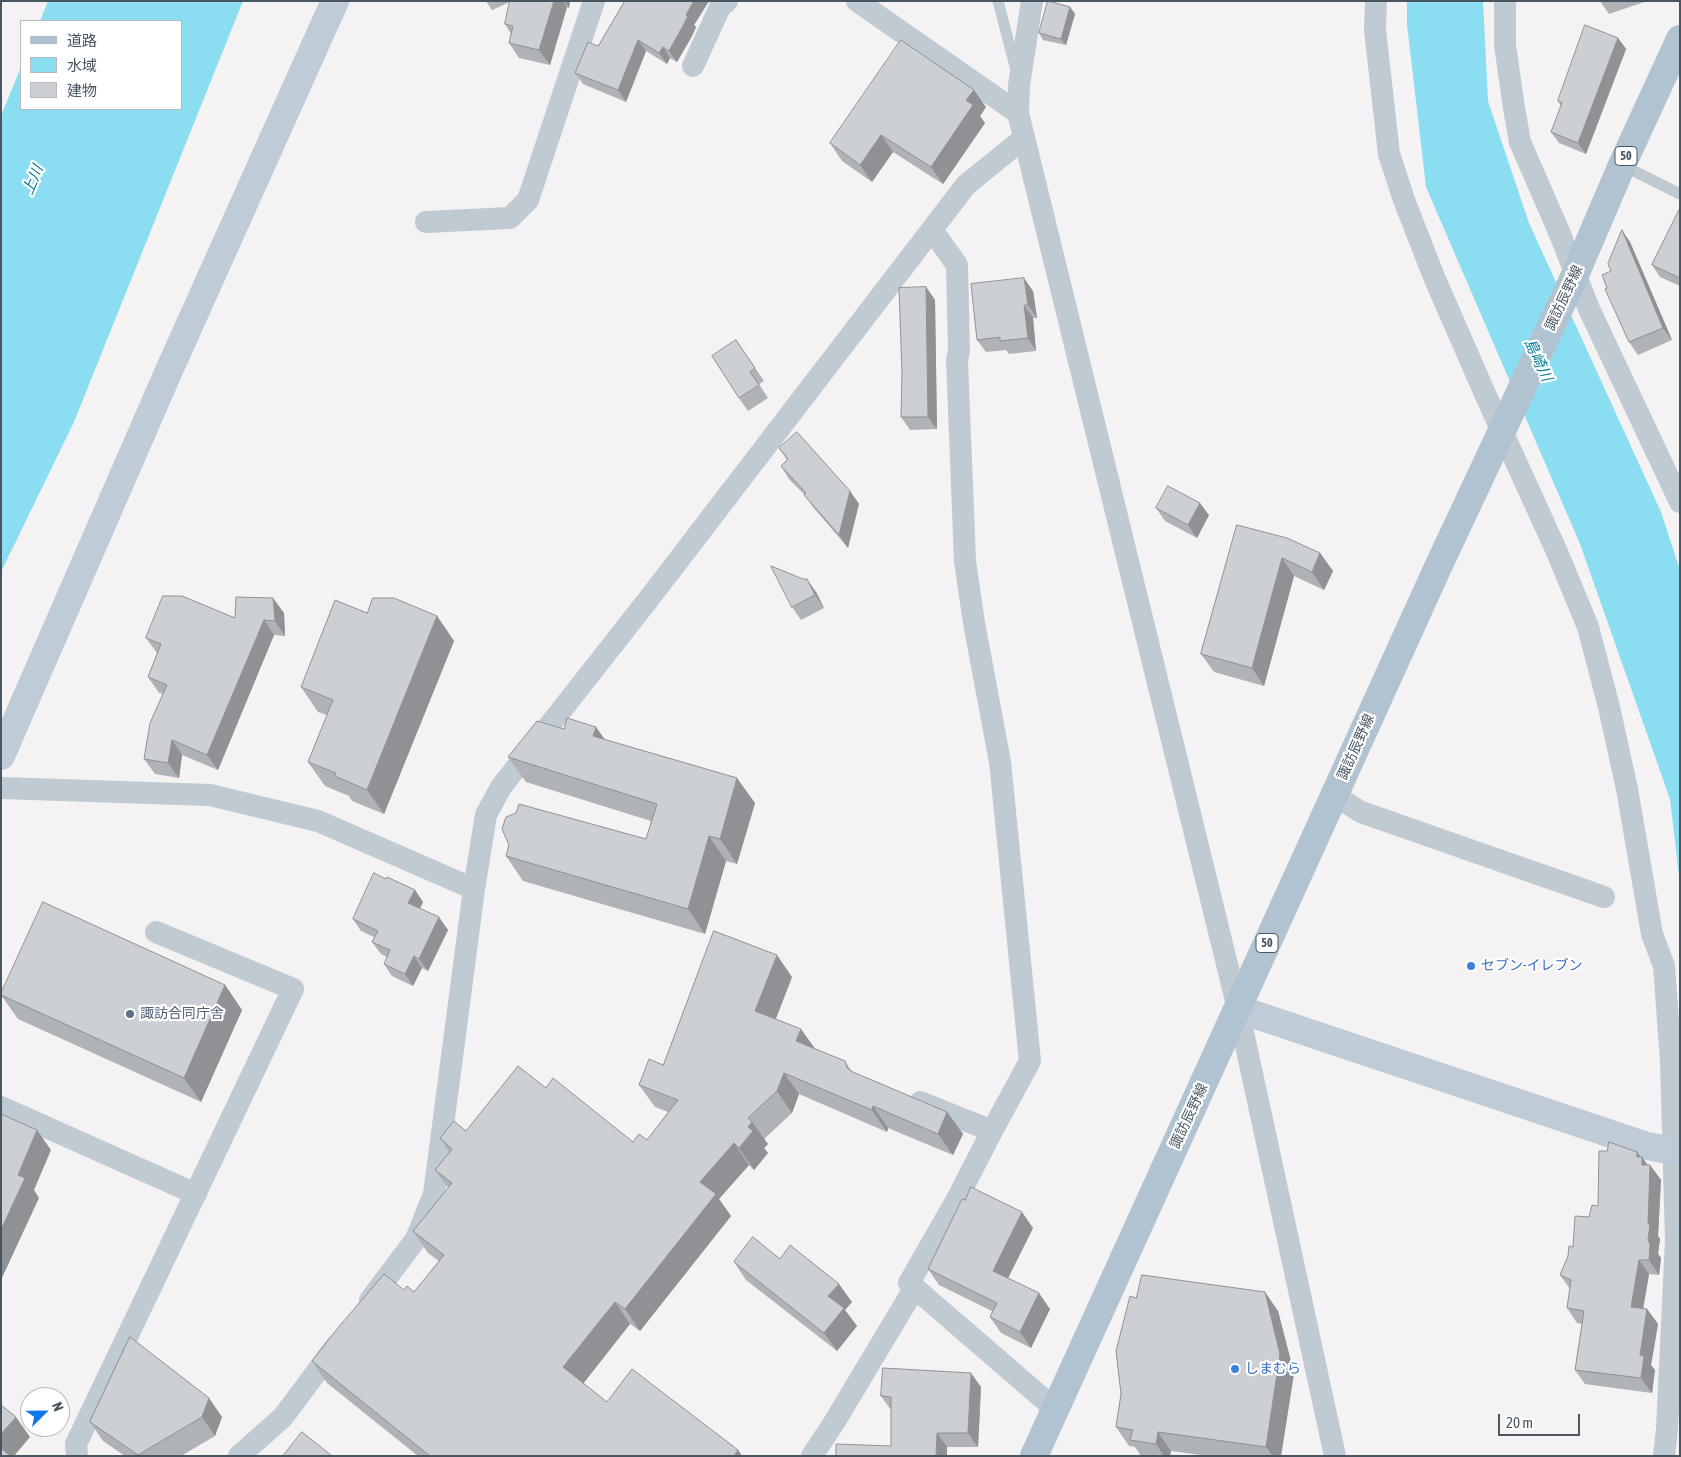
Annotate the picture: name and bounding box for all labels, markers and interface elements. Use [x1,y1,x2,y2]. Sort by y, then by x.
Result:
legend [20,20,182,110]
text: 道路 [67,32,97,49]
text: 水域 [67,57,97,74]
text: 建物 [67,82,97,99]
road number: 50 [1615,146,1637,166]
water label: 上川 [19,163,47,197]
street label: 諏訪辰野線 [1542,263,1586,333]
water label: 島崎川 [1520,336,1556,384]
street label: 諏訪辰野線 [1334,712,1378,782]
road number: 50 [1256,934,1278,952]
place label: セブン-イレブン [1481,958,1582,974]
marker: セブン-イレブン [1465,960,1477,972]
place label: 諏訪合同庁舎 [140,1006,224,1022]
marker: 諏訪合同庁舎 [124,1008,136,1020]
street label: 諏訪辰野線 [1167,1081,1211,1151]
place label: しまむら [1245,1361,1301,1377]
marker: しまむら [1229,1363,1241,1375]
north arrow [20,1387,70,1437]
text: N [49,1400,67,1413]
scale bar [1501,1404,1584,1436]
text: 20 m [1506,1414,1533,1431]

